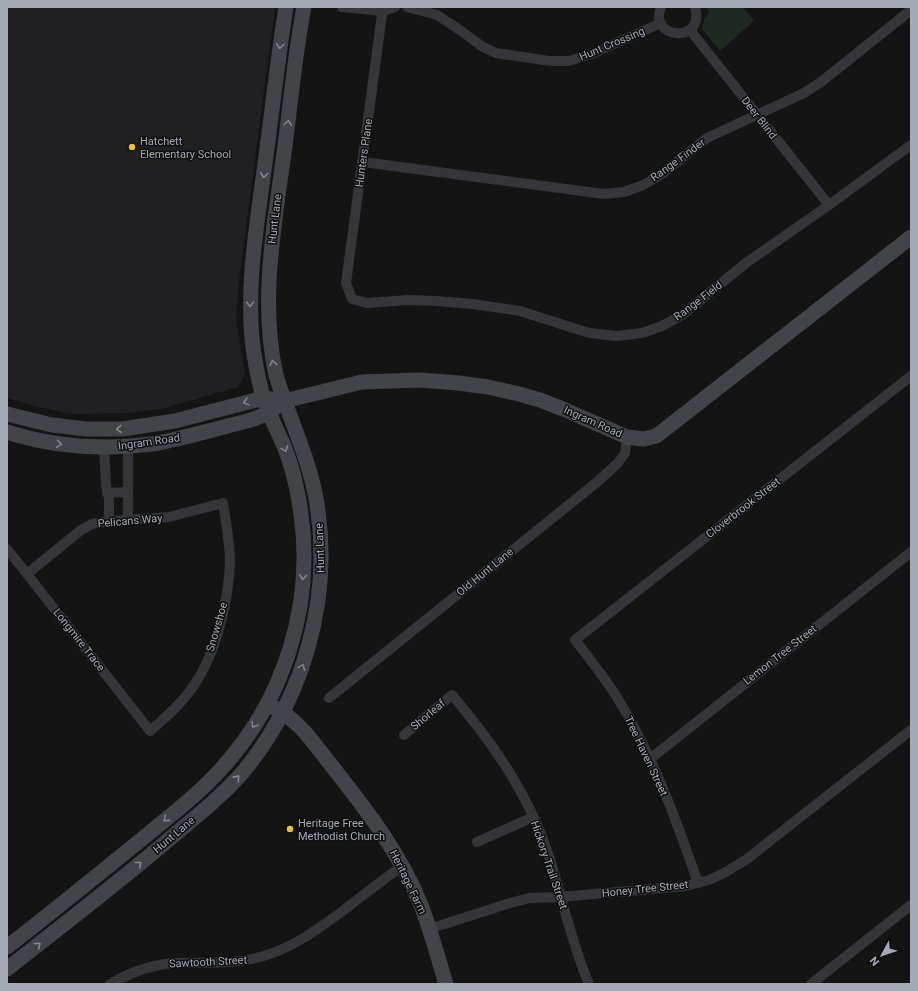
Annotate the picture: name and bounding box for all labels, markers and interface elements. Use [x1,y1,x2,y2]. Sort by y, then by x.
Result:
street label: Hunt Crossing [577,24,647,64]
one-way arrow [276,43,285,49]
street label: Deer Blind [739,94,779,142]
street label: Hunters Plane [353,118,375,188]
one-way arrow [283,120,292,126]
place label: Hatchett Elementary School [140,135,231,161]
street label: Range Finder [648,136,708,184]
marker: Hatchett Elementary School [127,142,137,152]
one-way arrow [259,171,268,178]
street label: Hunt Lane [265,193,285,245]
street label: Range Field [671,279,725,323]
one-way arrow [246,301,254,307]
one-way arrow [270,360,278,366]
one-way arrow [242,397,249,406]
street label: Ingram Road [562,403,624,441]
one-way arrow [116,424,122,433]
street label: Ingram Road [117,431,181,453]
one-way arrow [56,439,62,448]
one-way arrow [280,445,288,452]
street label: Cloverbrook Street [703,475,783,541]
street label: Pelicans Way [97,512,164,530]
street label: Hunt Lane [313,523,327,573]
street label: Old Hunt Lane [454,545,516,599]
one-way arrow [299,574,308,580]
street label: Snowshoe [204,601,230,653]
street label: Longmire Trace [50,606,108,674]
street label: Lemon Tree Street [741,622,820,688]
one-way arrow [298,663,306,670]
street label: Shorleaf [408,697,448,733]
street label: Tree Haven Street [622,714,670,798]
one-way arrow [252,721,259,728]
one-way arrow [232,775,239,783]
street label: Hunt Lane [151,814,198,856]
one-way arrow [163,814,170,821]
place label: Heritage Free Methodist Church [298,817,385,843]
street label: Hickory Trail Street [528,819,570,911]
marker: Heritage Free Methodist Church [285,824,295,834]
street label: Heritage Farm [387,848,429,916]
one-way arrow [135,862,142,869]
street label: Honey Tree Street [601,878,689,900]
north arrow [862,935,902,975]
one-way arrow [33,943,40,950]
street label: Sawtooth Street [169,953,248,971]
text: N [867,954,882,968]

